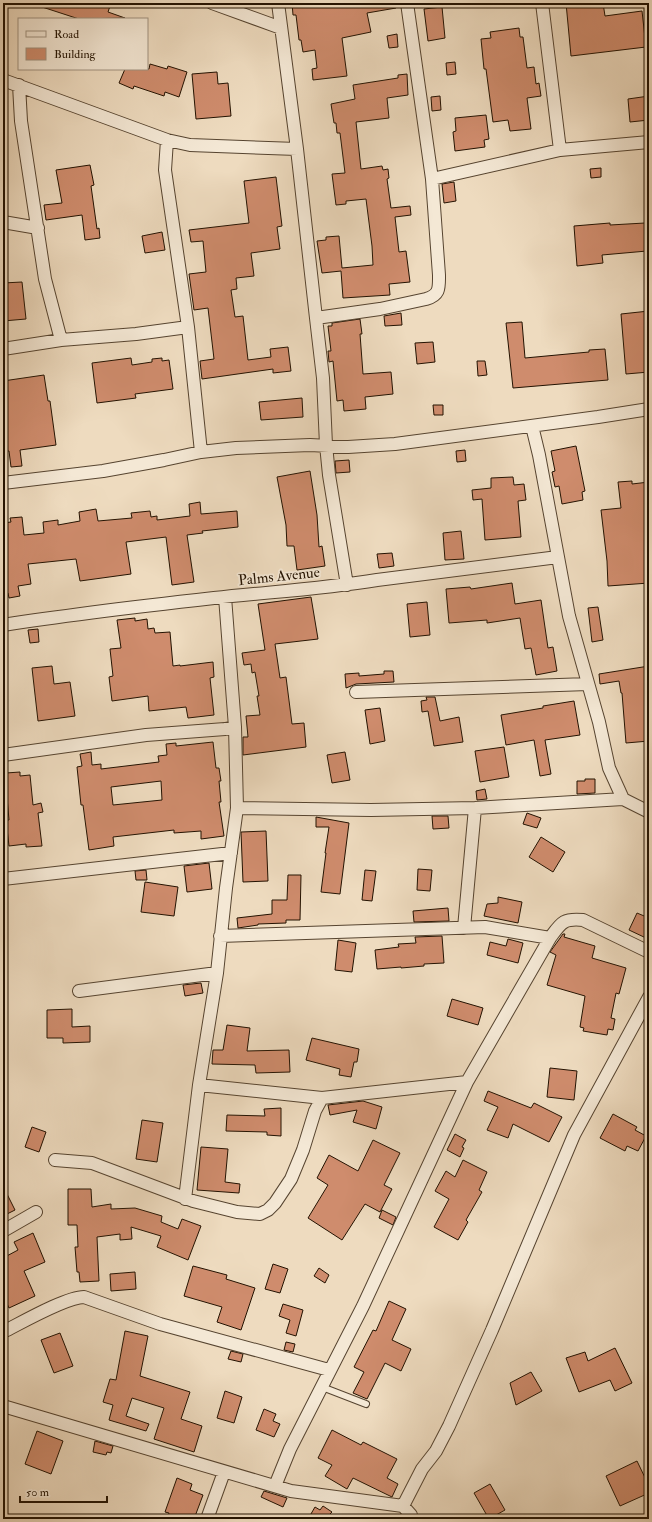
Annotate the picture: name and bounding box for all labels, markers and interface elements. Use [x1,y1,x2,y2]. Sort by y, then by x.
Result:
legend [18,18,148,70]
text: Road [54,27,79,42]
text: Building [54,47,97,62]
street label: Palms Avenue [237,563,321,590]
scale bar [20,1478,107,1504]
text: 50 m [26,1485,50,1500]

